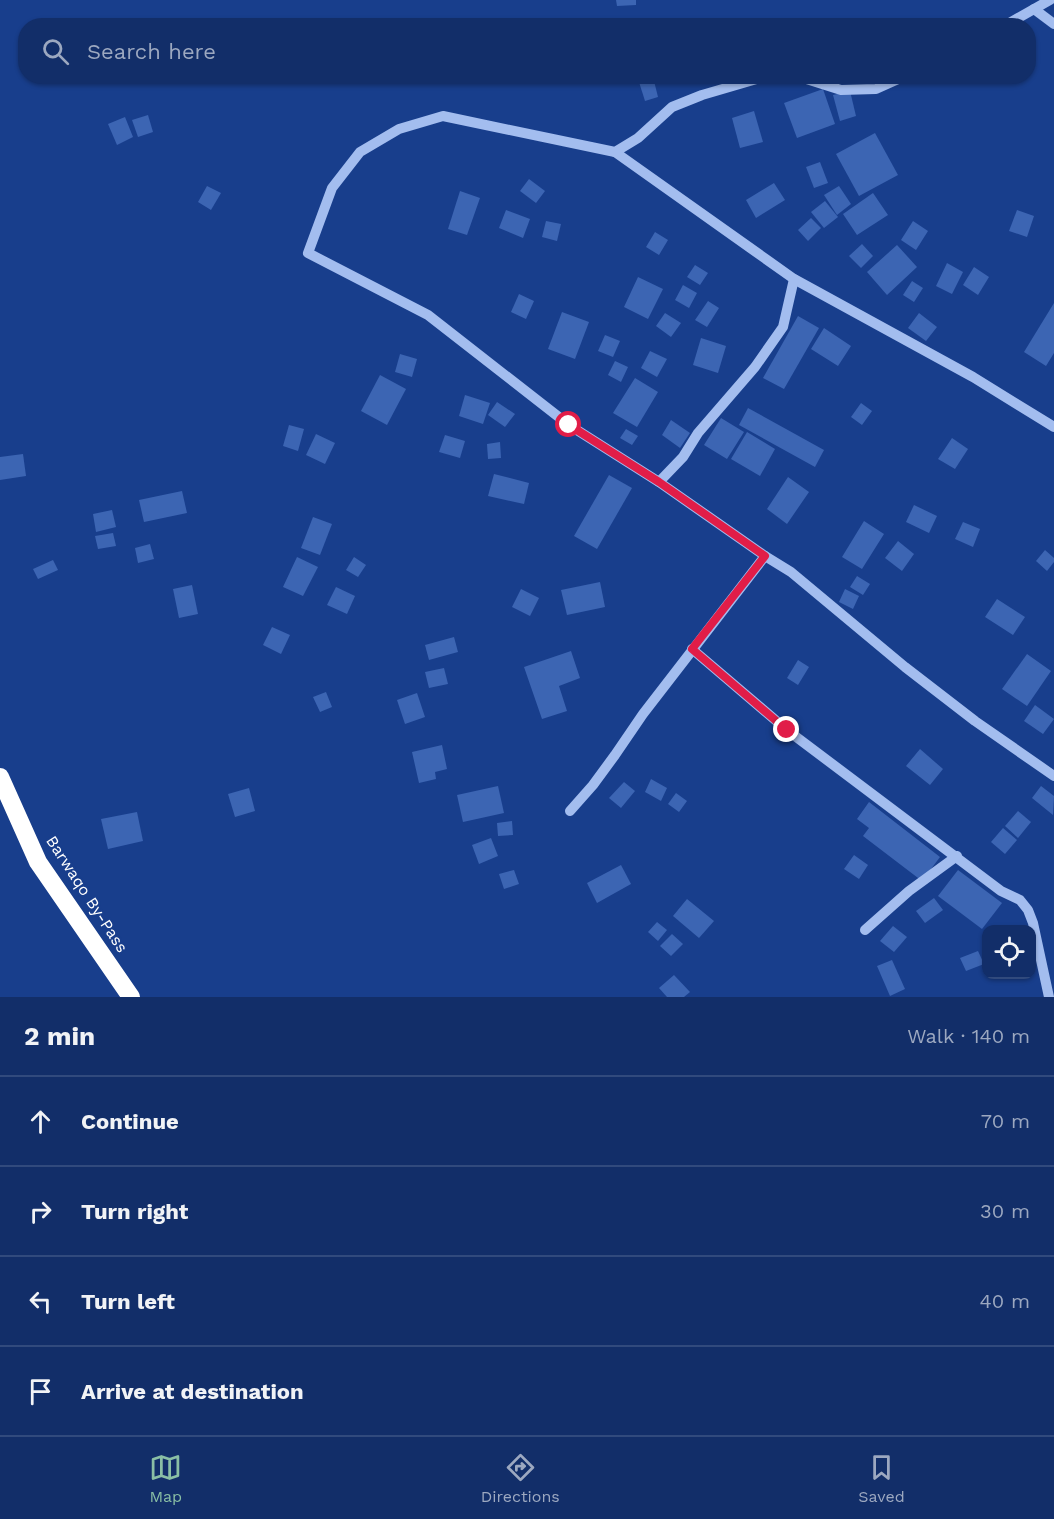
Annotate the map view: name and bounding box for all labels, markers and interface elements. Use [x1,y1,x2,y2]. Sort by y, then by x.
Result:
search box [18,18,1036,84]
icon: search [39,35,72,68]
text: Search here [87,39,216,64]
route start [555,411,581,437]
route end [773,716,799,742]
street label: Barwaqo By-Pass [42,832,132,956]
map controls [982,925,1036,979]
button: locate [982,925,1036,979]
text: 2 min [24,1021,95,1051]
text: Walk · 140 m [907,1024,1030,1048]
icon: ahead [24,1105,57,1138]
text: Continue [81,1109,179,1134]
text: 70 m [981,1109,1030,1133]
icon: right [24,1195,57,1228]
text: Turn right [81,1199,188,1224]
text: 30 m [980,1199,1030,1223]
icon: left [24,1285,57,1318]
text: Turn left [81,1289,175,1314]
text: 40 m [979,1289,1030,1313]
icon: arrive [24,1375,57,1408]
text: Arrive at destination [81,1379,304,1404]
tab: Map [149,1451,182,1506]
tab: Directions [481,1451,560,1506]
tab: Saved [858,1451,905,1506]

